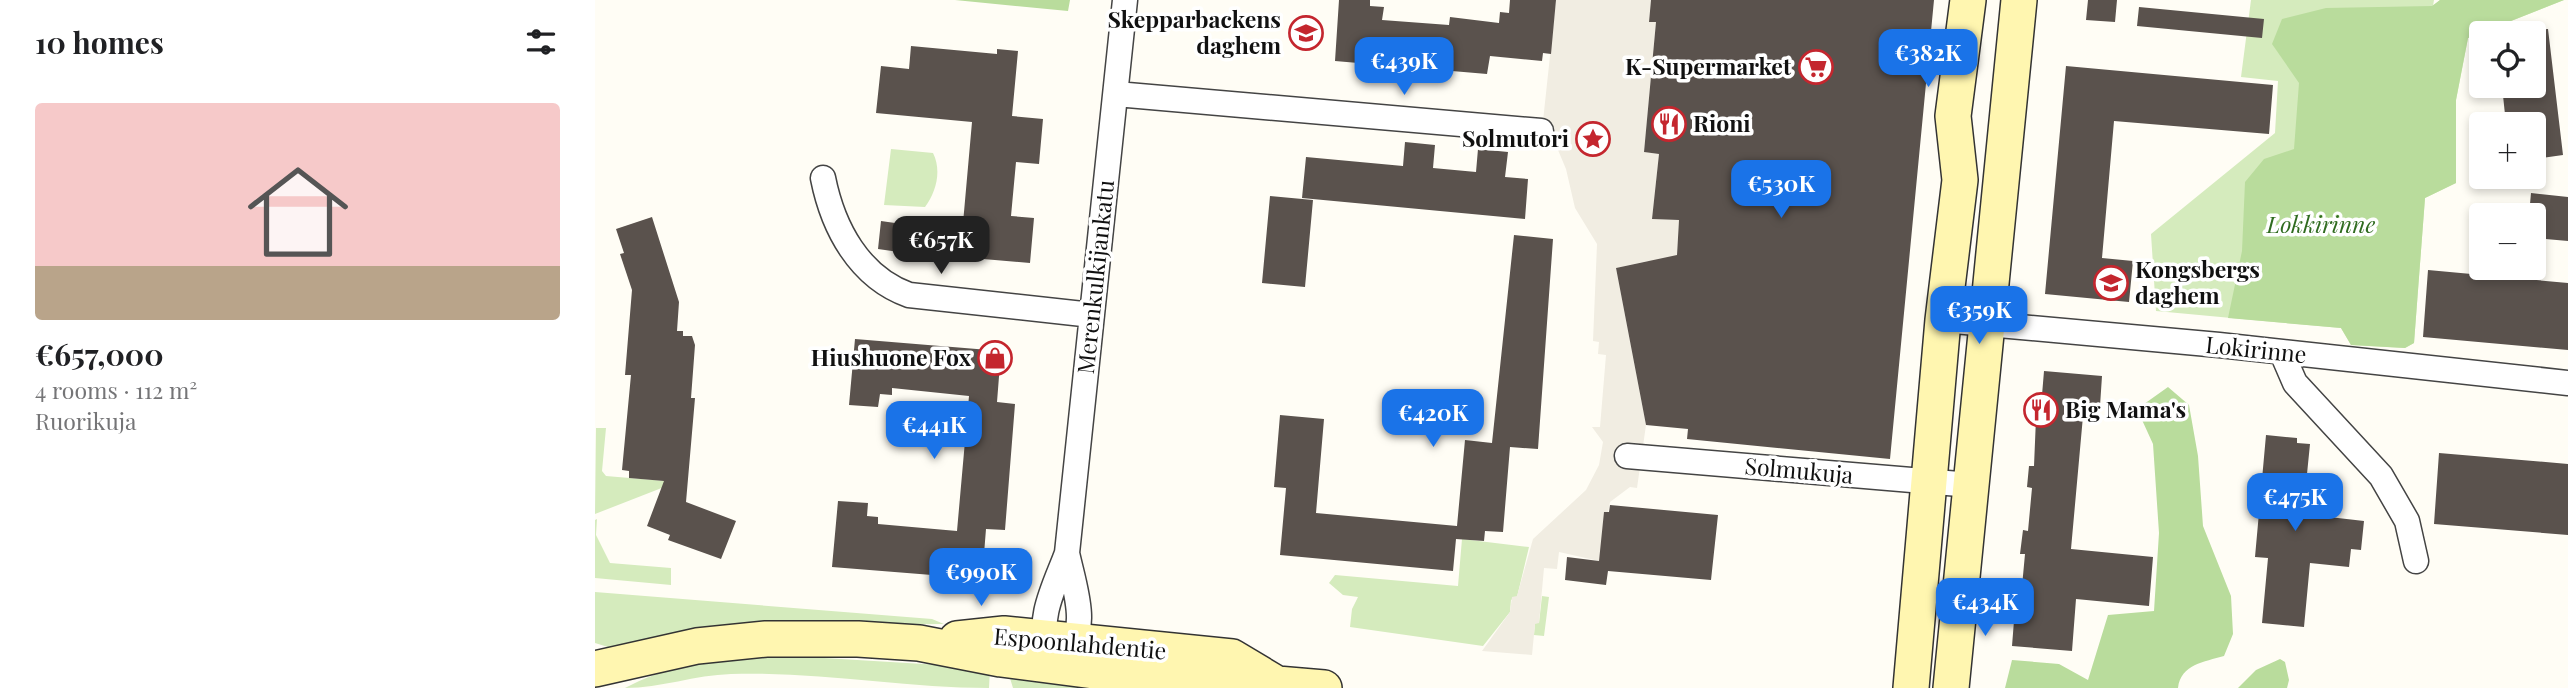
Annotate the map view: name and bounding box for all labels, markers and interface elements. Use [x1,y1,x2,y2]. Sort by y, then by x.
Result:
place label: Skepparbackens daghem [1107,3,1281,60]
school or university icon: Skepparbackens daghem [1287,14,1325,52]
map controls [2469,21,2546,280]
button: locate [2469,21,2546,98]
text: 10 homes [35,22,164,62]
icon: filters [522,23,560,61]
pin: €382K [1879,29,1977,89]
text: €382K [1895,36,1961,67]
pin: €439K [1355,38,1453,97]
text: €439K [1371,44,1437,75]
supermarket icon: K-Supermarket [1797,48,1835,86]
place label: K-Supermarket [1625,50,1792,81]
restaurant icon: Rioni [1650,105,1688,143]
place label: Rioni [1693,107,1751,138]
button: + [2469,112,2546,189]
place icon: Solmutori [1574,120,1612,158]
place label: Solmutori [1462,122,1569,153]
icon: home [235,149,361,275]
pin: €530K [1732,160,1830,220]
text: €530K [1747,167,1815,198]
street label: Merenkulkijankatu [1069,178,1120,375]
button: − [2469,203,2546,280]
park label: Lokkirinne [2266,208,2375,239]
pin: €657K [892,216,990,276]
text: €657K [908,223,974,254]
place label: Kongsbergs daghem [2135,253,2260,310]
school or university icon: Kongsbergs daghem [2092,264,2130,302]
pin: €359K [1930,286,2028,346]
text: €359K [1946,293,2012,324]
street label: Lokirinne [2204,328,2308,369]
text: €657,000 [35,334,164,374]
shop icon: Hiushuone Fox [976,339,1014,377]
place label: Hiushuone Fox [811,341,972,372]
text: 4 rooms · 112 m² [35,374,197,405]
pin: €420K [1384,390,1482,449]
restaurant icon: Big Mama's [2022,391,2060,429]
place label: Big Mama's [2065,393,2186,424]
text: €420K [1398,396,1468,427]
pin: €441K [885,402,983,461]
text: Ruorikuja [35,405,136,436]
text: €441K [902,408,966,439]
street label: Solmukuja [1744,449,1855,490]
pin: €475K [2246,474,2344,533]
text: €475K [2263,480,2327,511]
pin: €990K [932,548,1030,608]
text: €990K [945,555,1017,586]
pin: €434K [1936,578,2034,638]
text: €434K [1952,585,2018,616]
street label: Espoonlahdentie [992,620,1168,666]

